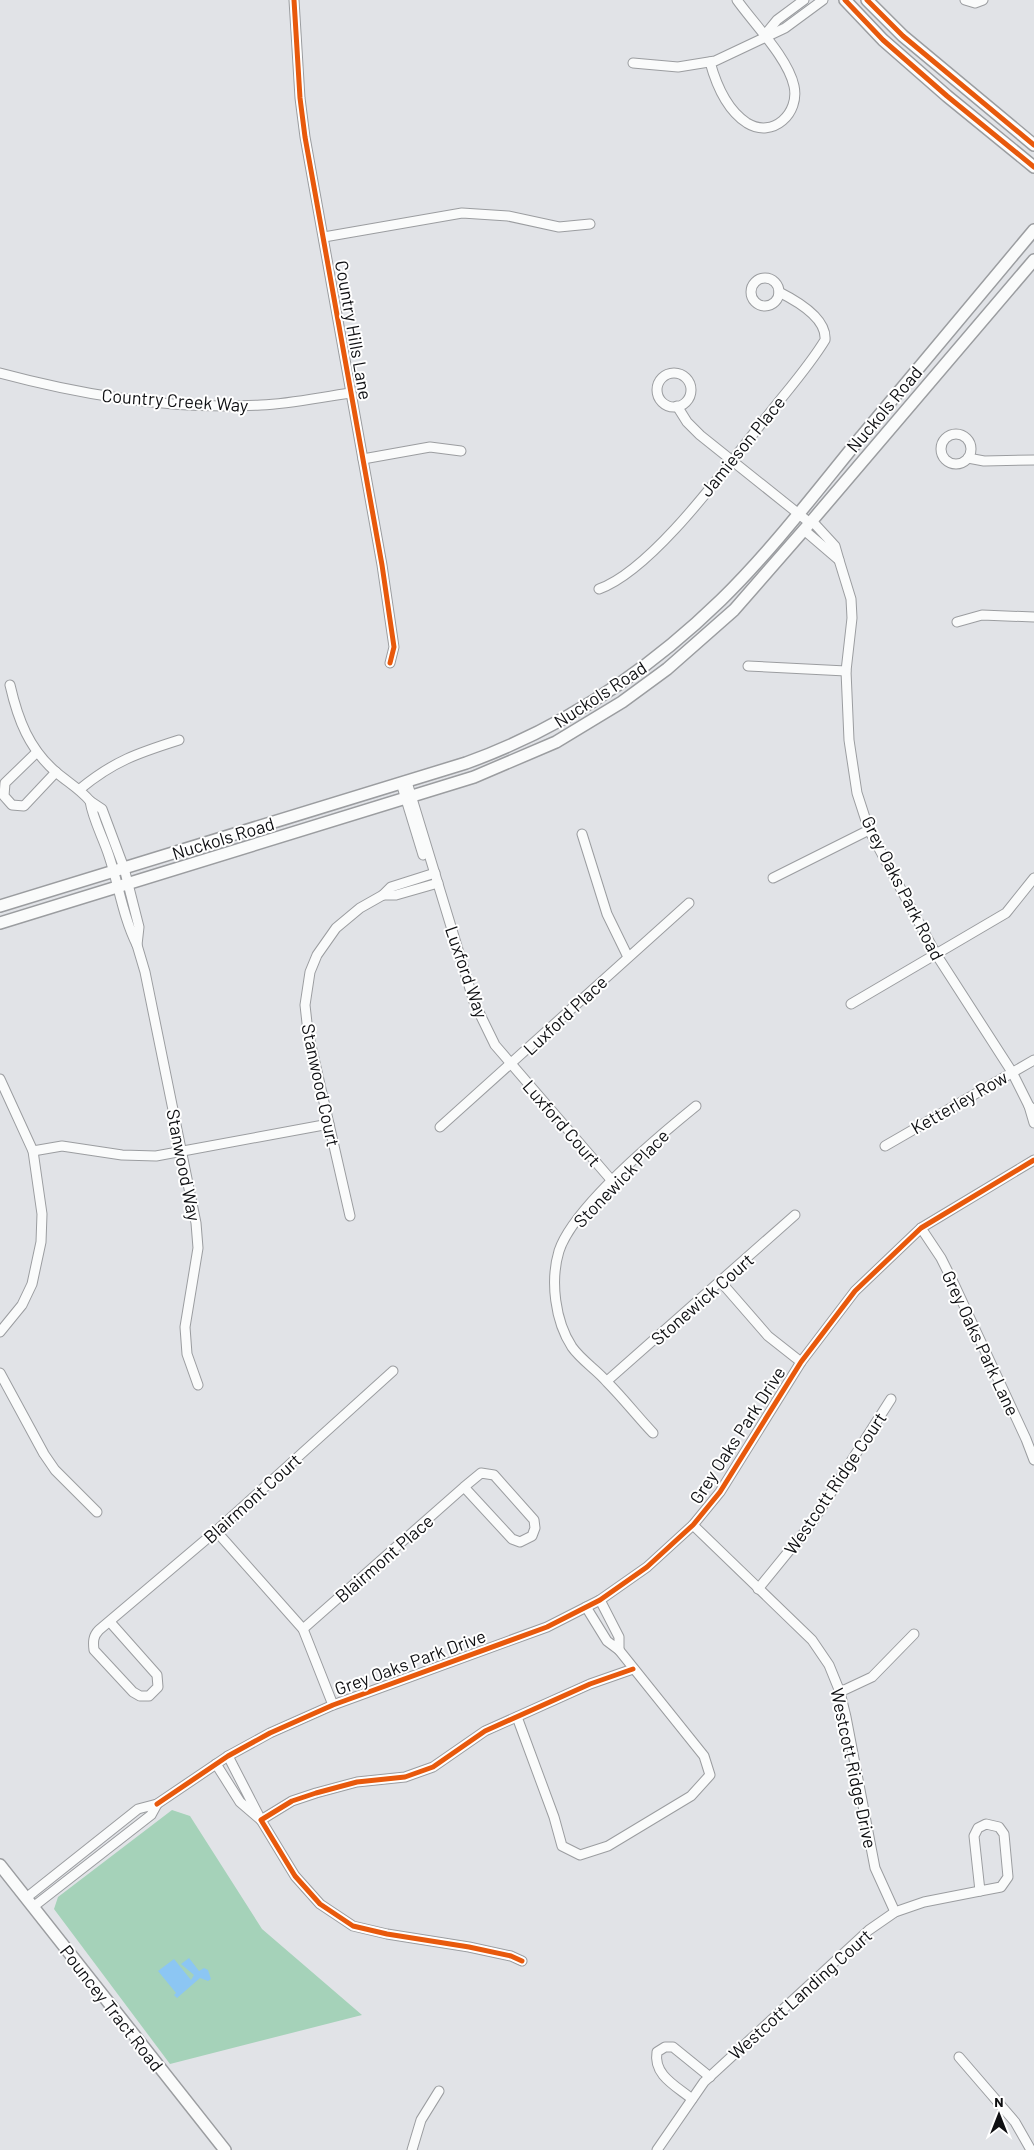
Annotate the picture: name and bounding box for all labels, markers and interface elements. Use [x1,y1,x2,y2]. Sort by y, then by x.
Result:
street label: Country Hills Lane [331,259,377,401]
street label: Nuckols Road [842,361,926,457]
street label: Country Creek Way [101,384,249,416]
street label: Jamieson Place [695,391,789,501]
street label: Nuckols Road [550,656,650,732]
street label: Nuckols Road [169,812,277,864]
street label: Grey Oaks Park Road [857,812,949,964]
street label: Luxford Way [441,923,493,1021]
street label: Luxford Place [519,971,611,1059]
street label: Stanwood Court [297,1021,345,1149]
street label: Ketterley Row [907,1065,1011,1139]
street label: Luxford Court [518,1075,606,1171]
street label: Stanwood Way [162,1107,206,1223]
street label: Stonewick Place [569,1124,673,1232]
street label: Stonewick Court [646,1248,758,1350]
street label: Grey Oaks Park Lane [938,1267,1024,1419]
street label: Grey Oaks Park Drive [684,1362,790,1508]
street label: Westcott Ridge Court [779,1408,891,1558]
street label: Blairmont Court [199,1448,305,1548]
street label: Blairmont Place [330,1509,438,1607]
street label: Grey Oaks Park Drive [331,1624,489,1700]
street label: Westcott Ridge Drive [826,1686,882,1850]
street label: Westcott Landing Court [724,1924,876,2064]
street label: Pouncey Tract Road [56,1940,168,2076]
north arrow [974,2090,1024,2140]
text: N [994,2093,1004,2110]

